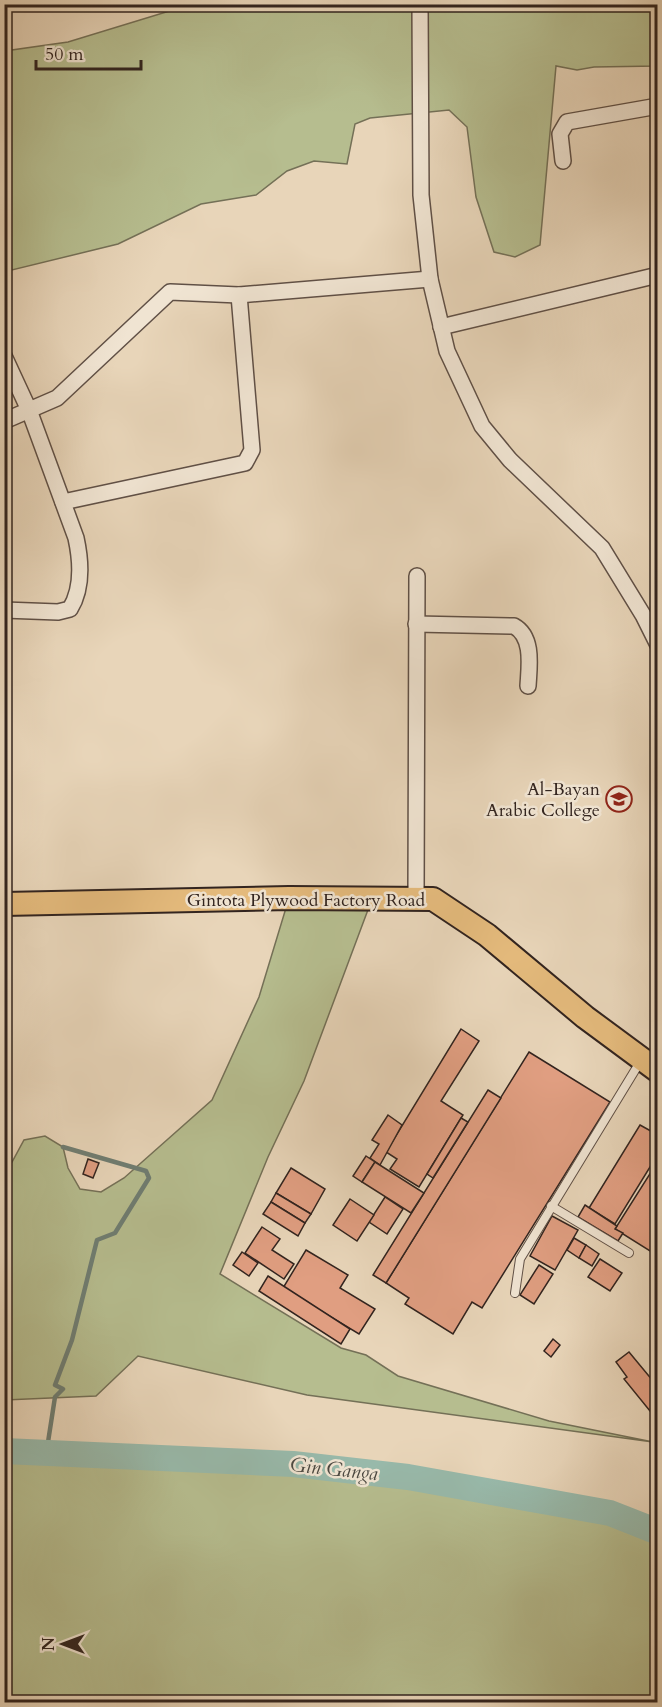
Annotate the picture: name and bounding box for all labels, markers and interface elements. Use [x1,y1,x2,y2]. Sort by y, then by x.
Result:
scale bar [36,33,141,71]
text: 50 m [45,42,84,67]
place label: Al-Bayan Arabic College [486,777,601,823]
school or university icon: Al-Bayan Arabic College [604,784,634,814]
street label: Gintota Plywood Factory Road [187,888,426,913]
water label: Gin Ganga [289,1451,379,1487]
north arrow [33,1614,93,1674]
text: N [38,1637,60,1651]

